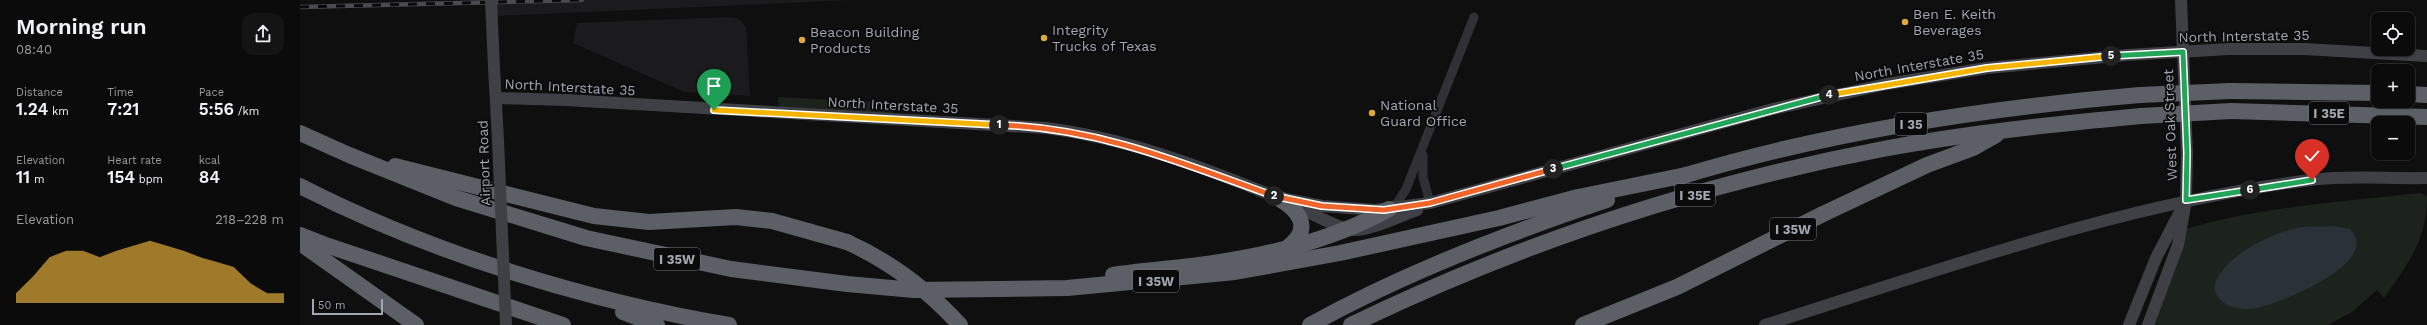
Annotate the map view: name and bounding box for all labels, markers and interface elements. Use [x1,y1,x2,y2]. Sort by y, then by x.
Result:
place label: Ben E. Keith Beverages [1913,6,1996,38]
map controls [2371,12,2415,160]
button: locate [2371,12,2415,56]
button: share [242,13,284,55]
text: Morning run [16,14,147,39]
marker: Ben E. Keith Beverages [1900,17,1910,27]
place label: Integrity Trucks of Texas [1052,22,1157,54]
place label: Beacon Building Products [810,24,920,56]
street label: North Interstate 35 [2178,27,2310,45]
marker: Integrity Trucks of Texas [1039,33,1049,43]
marker: Beacon Building Products [797,35,807,45]
text: 08:40 [16,42,52,57]
street label: North Interstate 35 [1853,46,1985,84]
pin: 5 [2101,46,2121,66]
text: 5 [2108,49,2114,62]
button: + [2371,64,2415,108]
pin [697,69,731,110]
street label: West Oak Street [2160,69,2180,181]
icon: arrive [703,75,725,97]
street label: North Interstate 35 [504,76,636,98]
pin: 4 [1819,85,1839,105]
text: Distance [16,86,63,99]
text: Time [107,86,134,99]
text: Pace [199,86,224,99]
text: 4 [1825,88,1833,101]
street label: North Interstate 35 [827,94,959,116]
place label: National Guard Office [1380,97,1467,129]
text: 1.24 [16,99,48,119]
text: 7:21 [107,99,139,119]
text: 5:56 [199,99,234,119]
road number: I 35E [2309,102,2349,124]
text: km [48,105,69,118]
text: /km [234,105,259,118]
marker: National Guard Office [1367,108,1377,118]
road number: I 35 [1895,113,1927,135]
pin: 1 [989,115,1009,135]
button: − [2371,116,2415,160]
text: 1 [997,118,1001,131]
street label: Airport Road [475,120,493,206]
pin [2295,139,2329,180]
icon: check [2301,145,2323,167]
text: Elevation [16,154,65,167]
text: Heart rate [107,154,162,167]
text: kcal [199,154,220,167]
pin: 3 [1543,159,1563,179]
text: 3 [1550,162,1556,175]
text: 11 [16,167,30,187]
text: 154 [107,167,135,187]
text: 84 [199,167,220,187]
text: m [30,173,44,186]
text: bpm [135,173,163,186]
pin: 6 [2240,180,2260,200]
text: 6 [2247,183,2253,196]
road number: I 35E [1675,184,1715,206]
pin: 2 [1264,186,1284,206]
text: 2 [1271,189,1277,202]
text: Elevation [16,212,74,227]
text: 218–228 m [215,212,284,227]
road number: I 35W [1770,218,1816,240]
road number: I 35W [654,248,700,270]
road number: I 35W [1133,270,1179,292]
scale bar [312,297,383,316]
text: 50 m [318,299,345,312]

